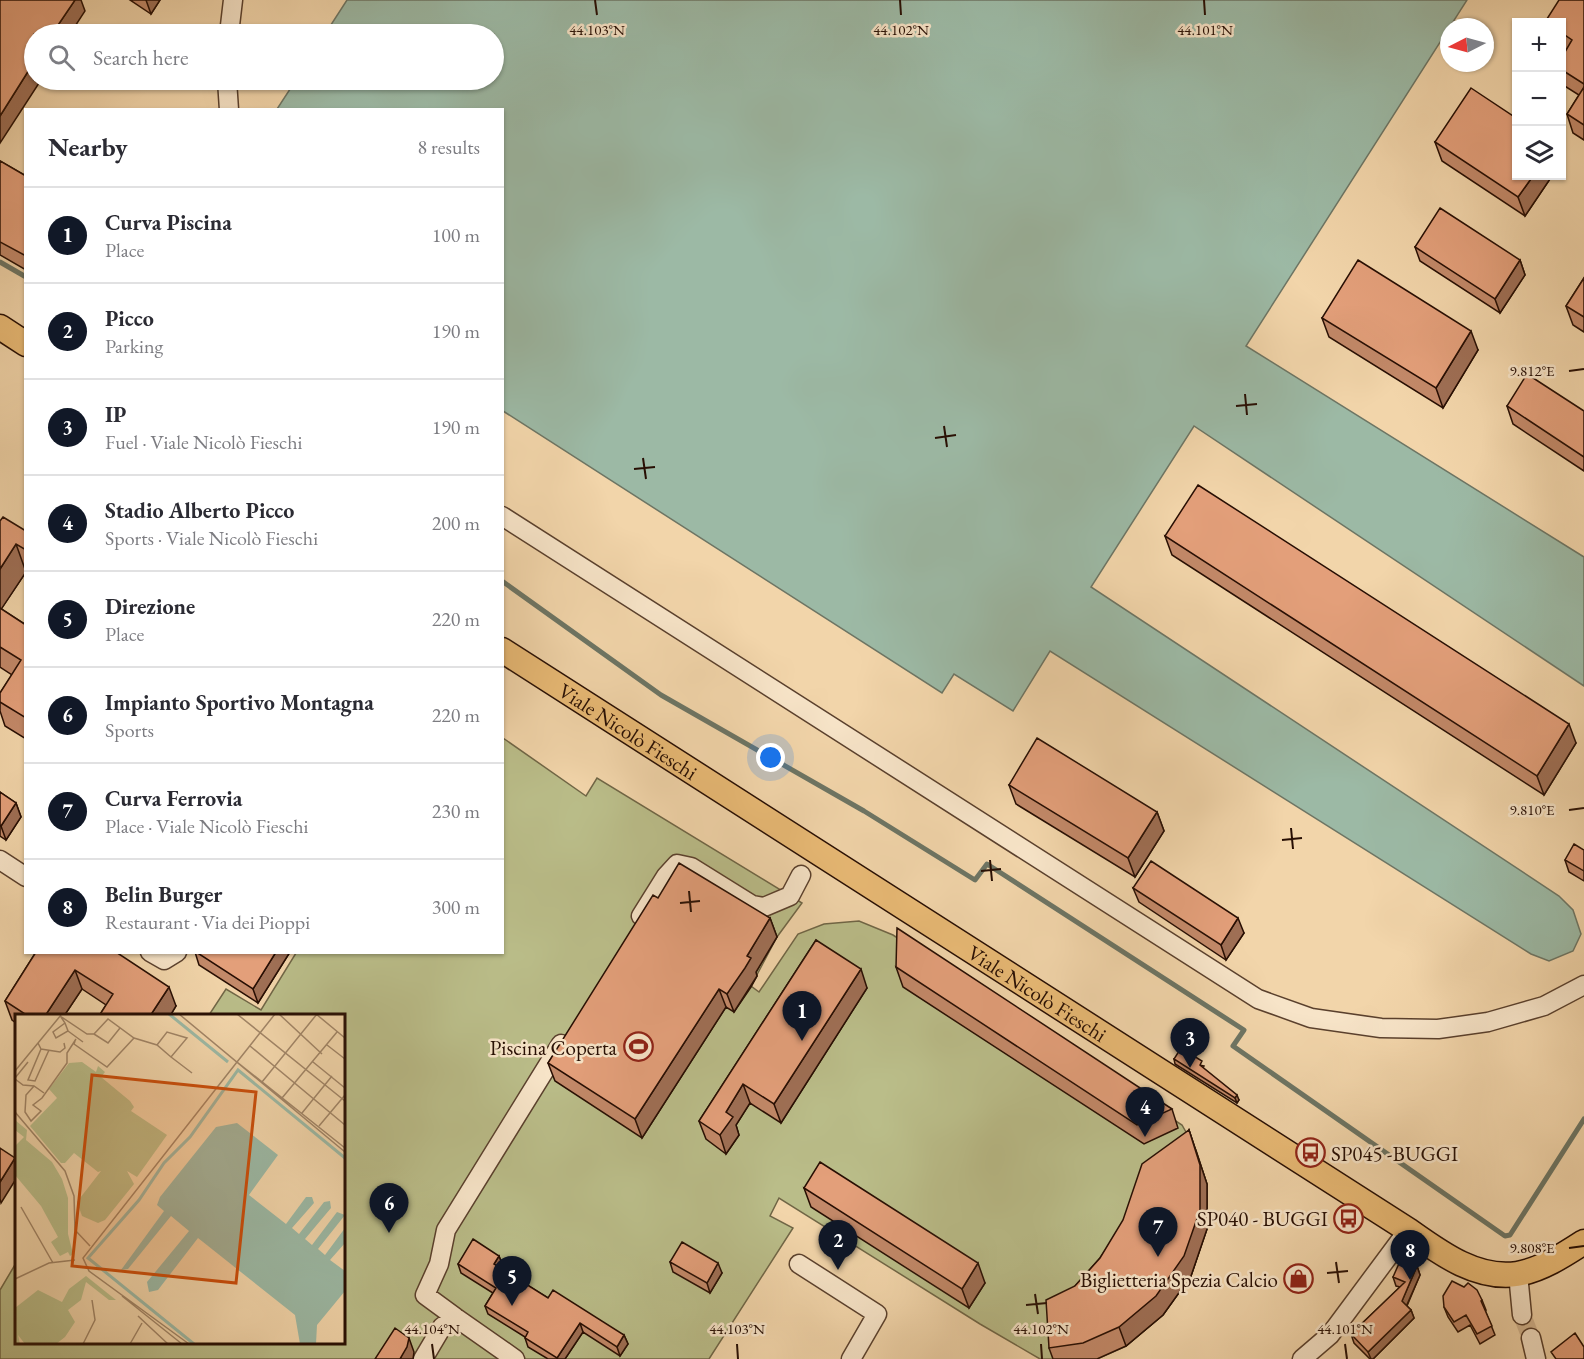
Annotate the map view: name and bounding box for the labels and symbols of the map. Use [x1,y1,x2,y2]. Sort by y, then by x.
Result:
north arrow [1440,18,1494,72]
text: 44.103°N [569,20,625,39]
text: 44.102°N [873,20,929,39]
text: 44.101°N [1177,20,1233,39]
text: 9.812°E [1509,361,1555,380]
street label: Viale Nicolò Fieschi [554,676,703,785]
your location [756,743,785,772]
text: 9.810°E [1509,800,1555,819]
street label: Viale Nicolò Fieschi [963,938,1112,1047]
pin: 1 [782,992,822,1041]
inset map [15,1014,345,1344]
pin: 3 [1170,1018,1210,1068]
sports icon: Piscina Coperta [622,1031,654,1063]
place label: Piscina Coperta [490,1034,618,1061]
pin: 4 [1126,1088,1164,1137]
bus stop icon: SP045 -BUGGI [1294,1137,1326,1169]
place label: SP045 -BUGGI [1331,1140,1458,1167]
pin: 6 [370,1184,408,1233]
bus stop icon: SP040 - BUGGI [1333,1202,1365,1234]
place label: SP040 - BUGGI [1197,1205,1328,1232]
pin: 7 [1138,1208,1178,1257]
pin: 2 [818,1220,858,1270]
pin: 8 [1390,1230,1430,1280]
text: 9.808°E [1509,1238,1555,1257]
pin: 5 [492,1256,532,1306]
shop icon: Biglietteria Spezia Calcio [1283,1263,1315,1295]
place label: Biglietteria Spezia Calcio [1080,1266,1278,1293]
text: 44.104°N [404,1319,460,1338]
text: 44.103°N [709,1319,765,1338]
text: 44.102°N [1013,1319,1069,1338]
text: 44.101°N [1317,1319,1373,1338]

